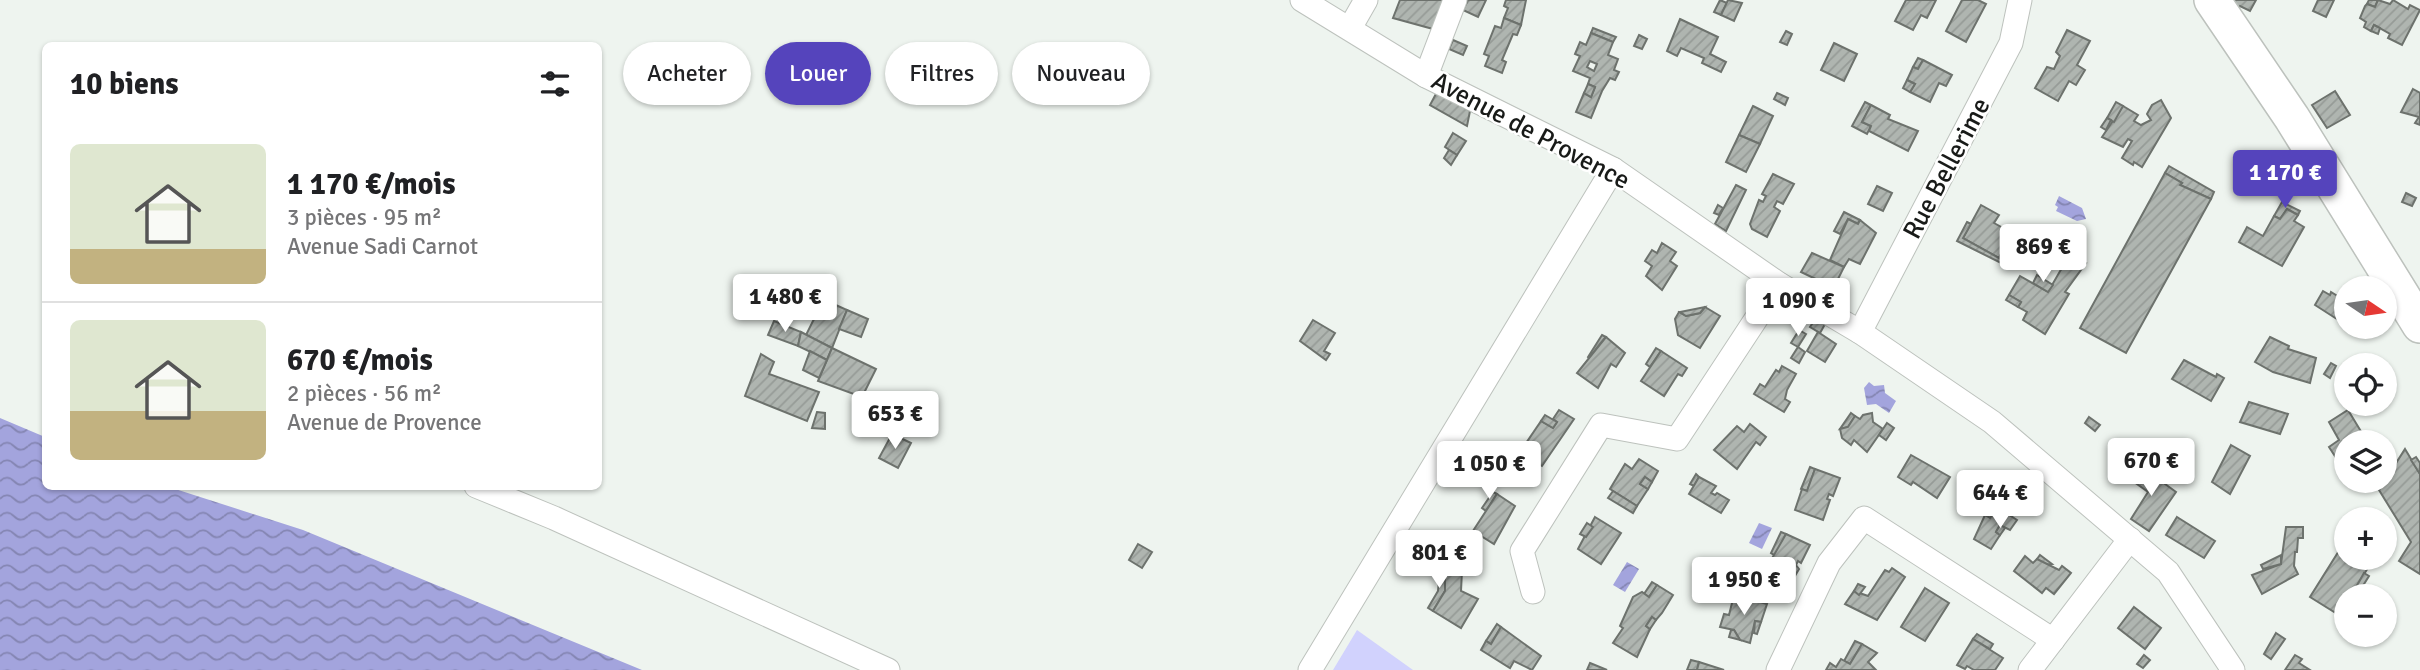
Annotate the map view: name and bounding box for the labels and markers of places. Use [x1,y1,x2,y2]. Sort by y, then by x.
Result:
pin: 1 170 € [2220,150,2350,210]
pin: 869 € [1994,224,2092,284]
pin: 1 480 € [720,274,850,334]
pin: 1 090 € [1733,278,1863,338]
pin: 653 € [846,392,944,451]
pin: 670 € [2102,438,2200,498]
pin: 1 050 € [1424,442,1554,501]
pin: 644 € [1951,470,2049,530]
pin: 801 € [1390,530,1488,590]
pin: 1 950 € [1679,558,1809,617]

